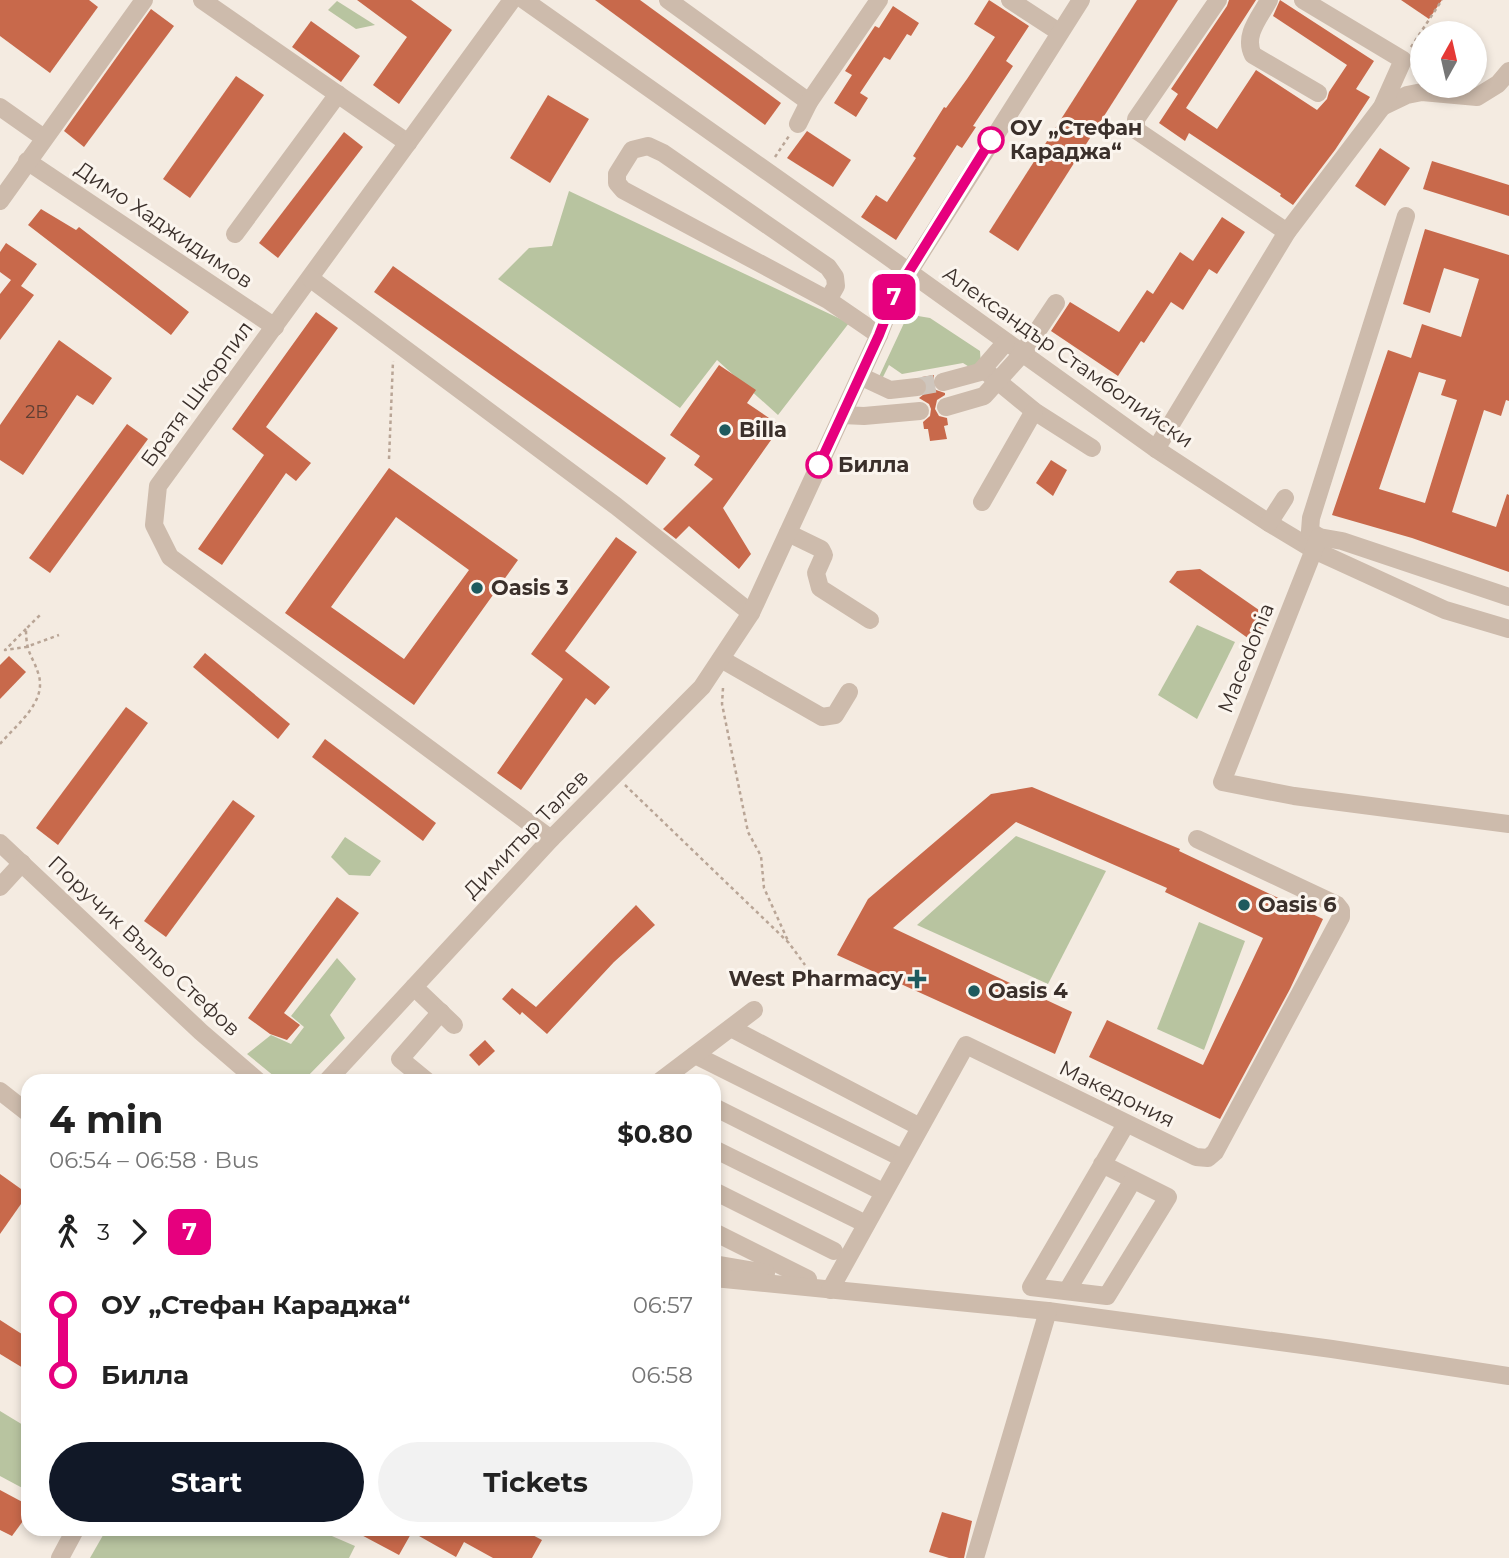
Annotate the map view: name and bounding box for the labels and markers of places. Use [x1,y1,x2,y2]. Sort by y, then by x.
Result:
place label: ОУ „Стефан Караджа“ [1010,115,1142,164]
marker: ОУ „Стефан Караджа“ [978,127,1004,153]
place label: Billa [739,417,787,442]
marker: Billa [717,422,733,438]
marker: Билла [806,452,832,478]
place label: Билла [838,452,909,477]
place label: Oasis 3 [491,575,569,600]
marker: Oasis 3 [469,580,485,596]
place label: Oasis 6 [1258,892,1337,917]
marker: Oasis 6 [1236,897,1252,913]
place label: West Pharmacy [728,966,903,991]
marker: West Pharmacy [909,971,925,987]
place label: Oasis 4 [988,978,1068,1003]
marker: Oasis 4 [966,983,982,999]

